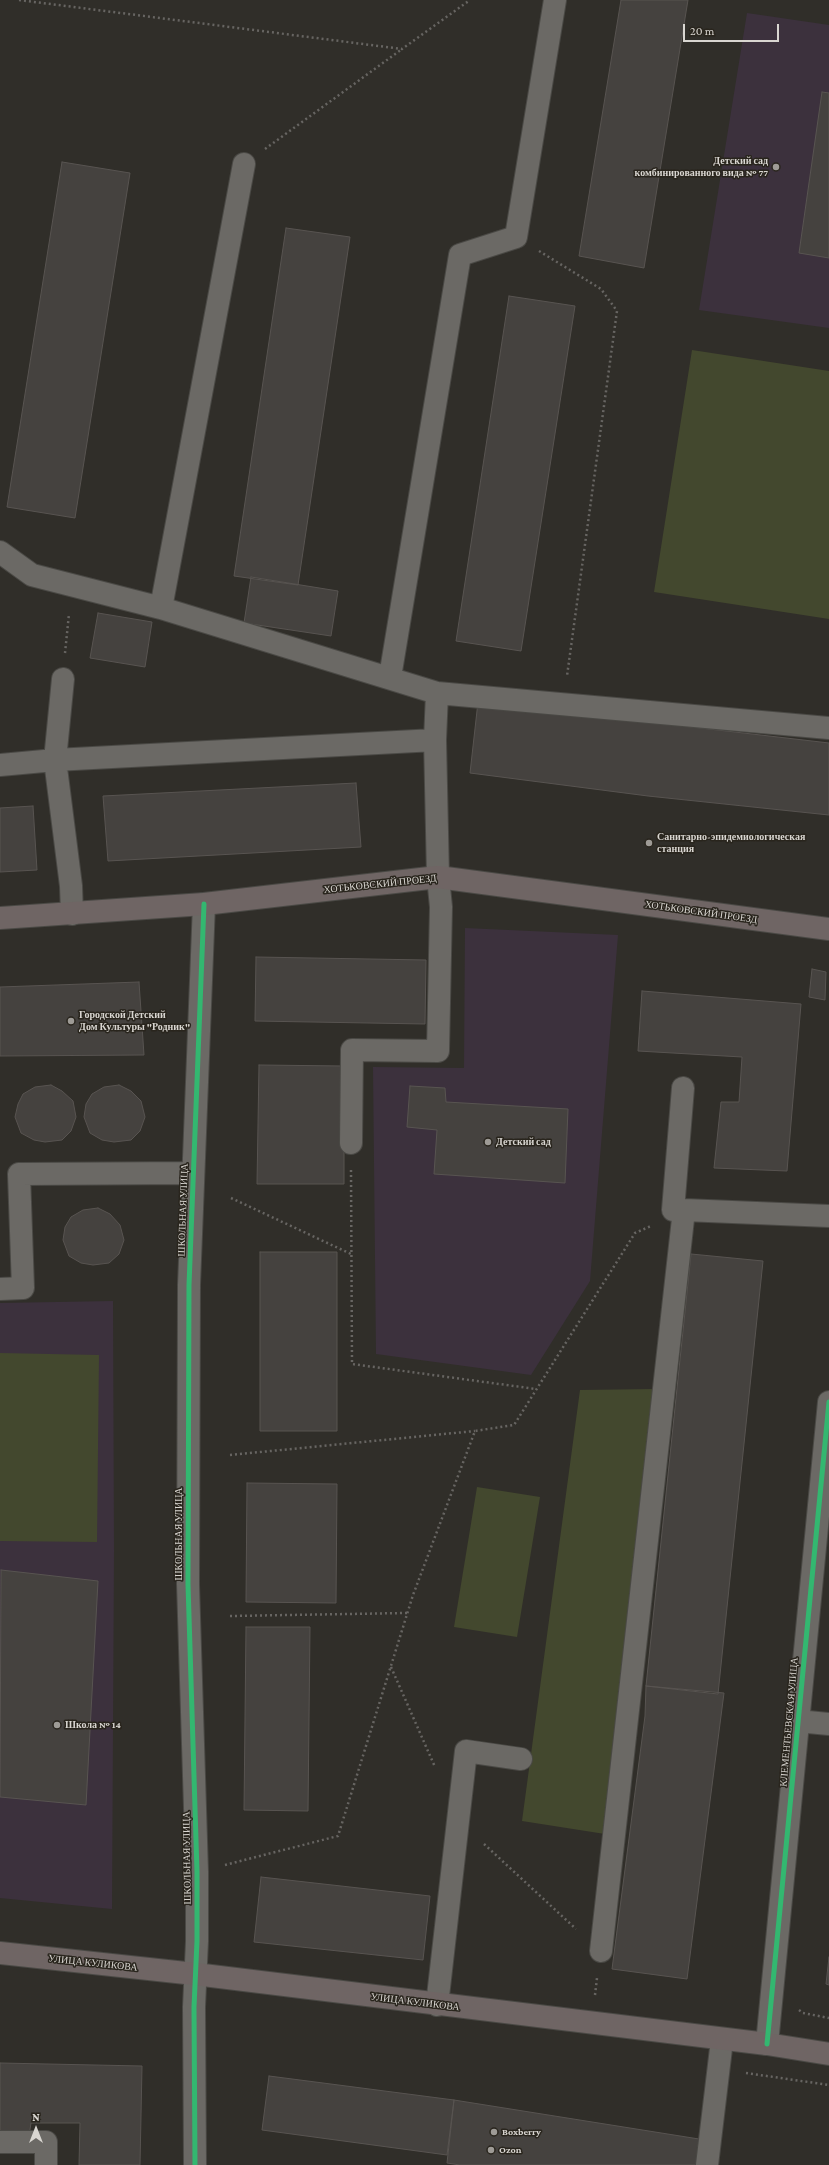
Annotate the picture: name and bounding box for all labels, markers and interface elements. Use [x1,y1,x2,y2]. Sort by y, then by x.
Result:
scale bar [685,16,781,42]
text: 20 m [690,24,714,38]
place label: Детский сад комбинированного вида № 77 [635,155,768,178]
marker: Детский сад комбинированного вида № 77 [771,162,781,172]
place label: Санитарно-эпидемиологическая станция [657,831,805,854]
marker: Санитарно-эпидемиологическая станция [644,838,654,848]
street label: ХОТЬКОВСКИЙ ПРОЕЗД [323,872,437,896]
street label: ХОТЬКОВСКИЙ ПРОЕЗД [644,898,758,926]
place label: Городской Детский Дом Культуры "Родник" [79,1009,190,1032]
marker: Городской Детский Дом Культуры "Родник" [66,1016,76,1026]
place label: Детский сад [496,1136,551,1148]
marker: Детский сад [483,1137,493,1147]
street label: ШКОЛЬНАЯ УЛИЦА [175,1163,191,1257]
street label: ШКОЛЬНАЯ УЛИЦА [173,1487,185,1581]
street label: КЛЕМЕНТЬЕВСКАЯ УЛИЦА [777,1657,801,1787]
place label: Школа № 14 [65,1719,121,1731]
marker: Школа № 14 [52,1720,62,1730]
street label: ШКОЛЬНАЯ УЛИЦА [180,1811,194,1905]
street label: УЛИЦА КУЛИКОВА [48,1952,138,1974]
street label: УЛИЦА КУЛИКОВА [370,1991,460,2013]
north arrow [16,2109,56,2149]
text: N [32,2111,40,2123]
place label: Boxberry [502,2126,541,2138]
marker: Boxberry [489,2127,499,2137]
place label: Ozon [499,2144,521,2156]
marker: Ozon [486,2145,496,2155]

